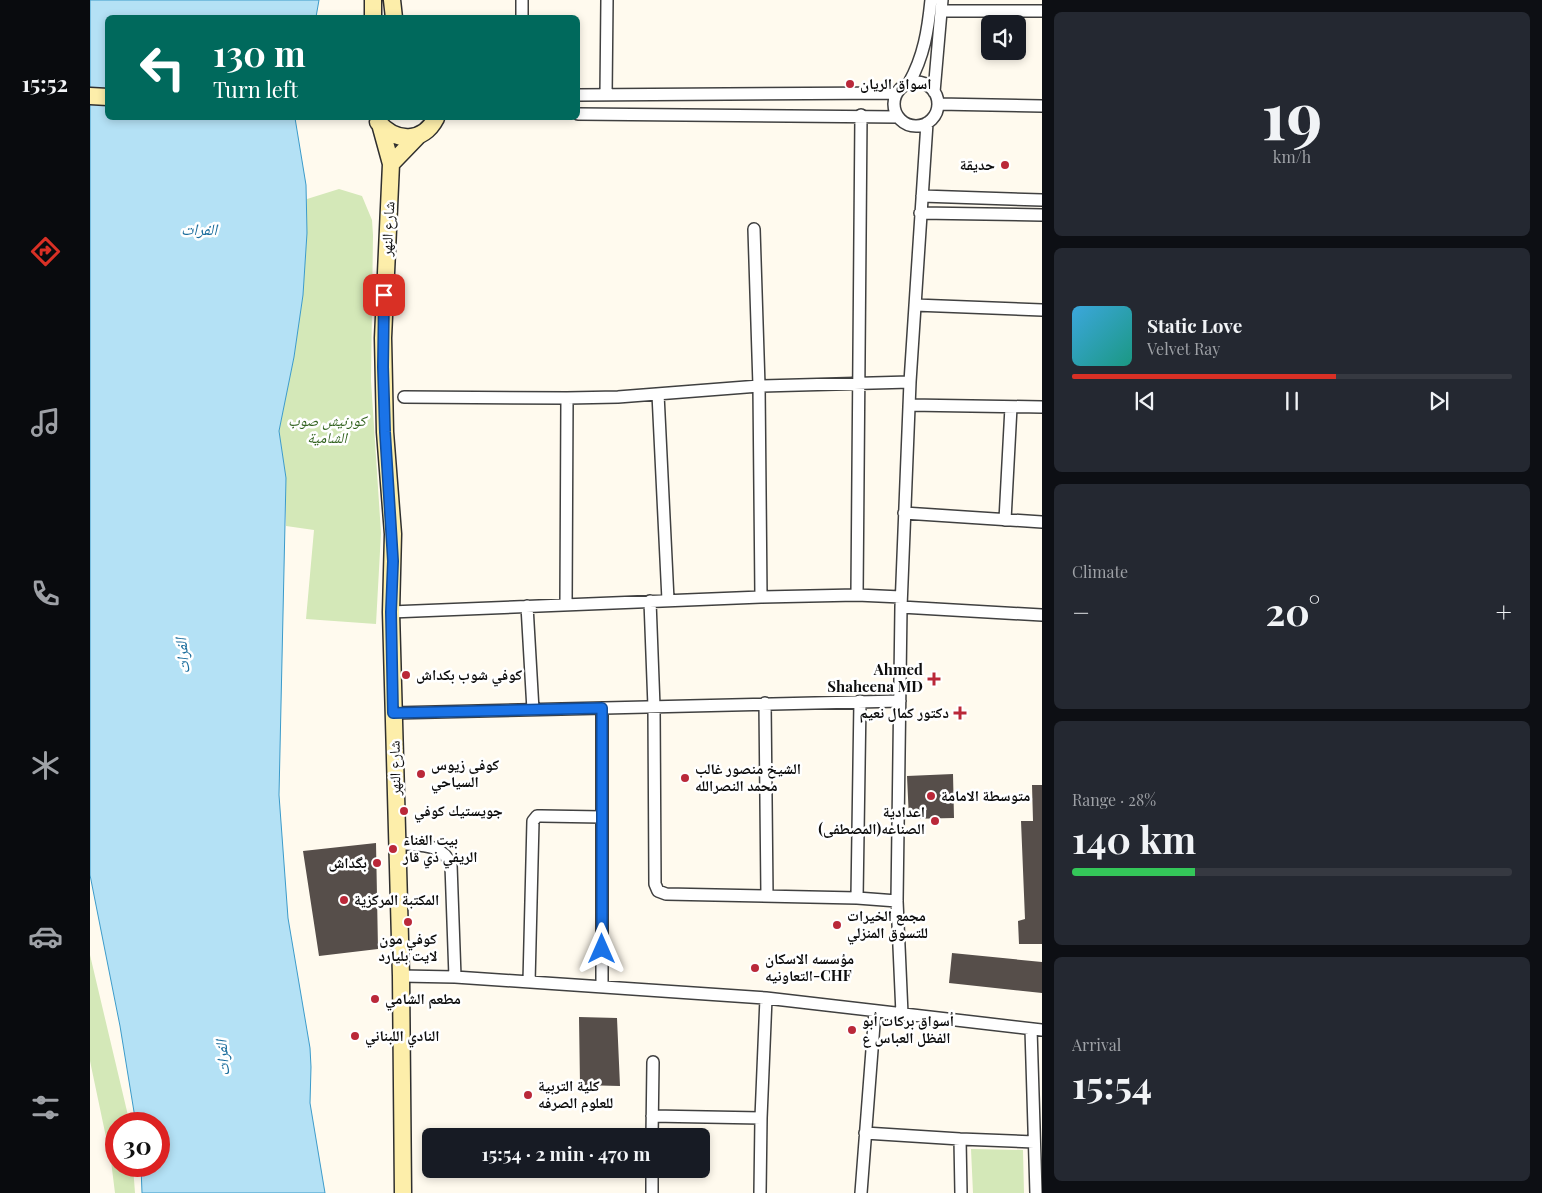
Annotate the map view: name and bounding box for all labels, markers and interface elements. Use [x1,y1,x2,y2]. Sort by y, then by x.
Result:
map controls [981,15,1026,60]
button: sound [981,15,1026,60]
text: 130 m [213,29,306,76]
icon: left [130,35,195,100]
text: 15:52 [22,68,68,98]
text: 19 [1262,70,1322,156]
place label: اسواق الريان [860,73,932,93]
text: Turn left [213,74,298,104]
marker: اسواق الريان [844,78,856,90]
text: km/h [1273,146,1311,167]
place label: حديقة [960,154,995,174]
marker: حديقة [999,159,1011,171]
street label: شارع النهر [376,201,399,258]
water label: الفرات [181,218,219,239]
icon: directions [28,234,63,269]
pin [363,274,405,316]
icon: arrive [370,281,398,309]
text: Static Love [1147,312,1242,338]
text: Velvet Ray [1147,338,1220,359]
icon: previous [1131,387,1159,415]
icon: pause [1278,387,1306,415]
icon: next [1425,387,1453,415]
icon: music [28,405,63,440]
park label: كورنيش صوب الشامية [288,410,369,447]
text: Climate [1072,561,1128,582]
icon: phone [28,576,63,611]
text: 20° [1265,585,1320,636]
text: − [1072,593,1090,630]
text: + [1496,593,1512,630]
water label: الفرات [169,635,194,675]
place label: Ahmed Shaheena MD [827,659,923,696]
place label: كوفي شوب بكداش [416,664,523,687]
marker: كوفي شوب بكداش [400,669,412,681]
marker: Ahmed Shaheena MD [927,672,941,686]
place label: دكتور كمال نعيم [860,702,949,723]
marker: دكتور كمال نعيم [953,706,967,720]
street label: شارع النهر [384,740,405,797]
icon: climate [28,748,63,783]
place label: كوفي زيوس السياحي [431,754,500,794]
place label: الشيخ منصور غالب محمد النصرالله [695,758,801,795]
marker: كوفي زيوس السياحي [415,768,427,780]
marker: الشيخ منصور غالب محمد النصرالله [679,772,691,784]
place label: متوسطة الامامة [941,785,1030,805]
text: Range · 28% [1072,789,1156,810]
marker: متوسطة الامامة [925,790,937,802]
place label: جويستيك كوفي [414,800,503,823]
place label: اعدادية الصناعه(المصطفى) [818,801,925,838]
marker: جويستيك كوفي [398,805,410,817]
text: 140 km [1072,813,1196,864]
marker: اعدادية الصناعه(المصطفى) [929,815,941,827]
place label: بيت الغناء الريفي ذي قار [402,829,478,869]
marker: بيت الغناء الريفي ذي قار [387,843,399,855]
place label: بگداش [328,852,367,872]
marker: بگداش [371,857,383,869]
place label: المكتبة المركزية [354,889,439,909]
marker: المكتبة المركزية [338,894,350,906]
place label: مجمع الخيرات للتسوق المنزلي [847,905,928,945]
marker: كوفي مون لايت بليارد [402,916,414,928]
icon: car [28,919,63,954]
marker: مجمع الخيرات للتسوق المنزلي [831,919,843,931]
position arrow [575,922,627,974]
place label: كوفي مون لايت بليارد [379,928,437,965]
place label: مؤسسه الاسكان التعاونيه-CHF [765,948,854,985]
marker: مؤسسه الاسكان التعاونيه-CHF [749,962,761,974]
place label: مطعم الشامي [385,988,461,1011]
marker: مطعم الشامي [369,993,381,1005]
place label: أسواق بركات أبو الفظل العباس ع [862,1010,954,1048]
marker: أسواق بركات أبو الفظل العباس ع [846,1024,858,1036]
place label: النادي اللبناني [365,1025,440,1048]
marker: النادي اللبناني [349,1030,361,1042]
text: Arrival [1072,1034,1121,1055]
water label: الفرات [209,1037,234,1077]
text: 15:54 [1072,1058,1152,1109]
place label: كلية التربية للعلوم الصرفه [538,1075,613,1113]
marker: كلية التربية للعلوم الصرفه [522,1089,534,1101]
icon: filters [28,1090,63,1125]
speed limit sign: 30 [105,1112,170,1177]
text: 15:54 · 2 min · 470 m [482,1140,650,1166]

